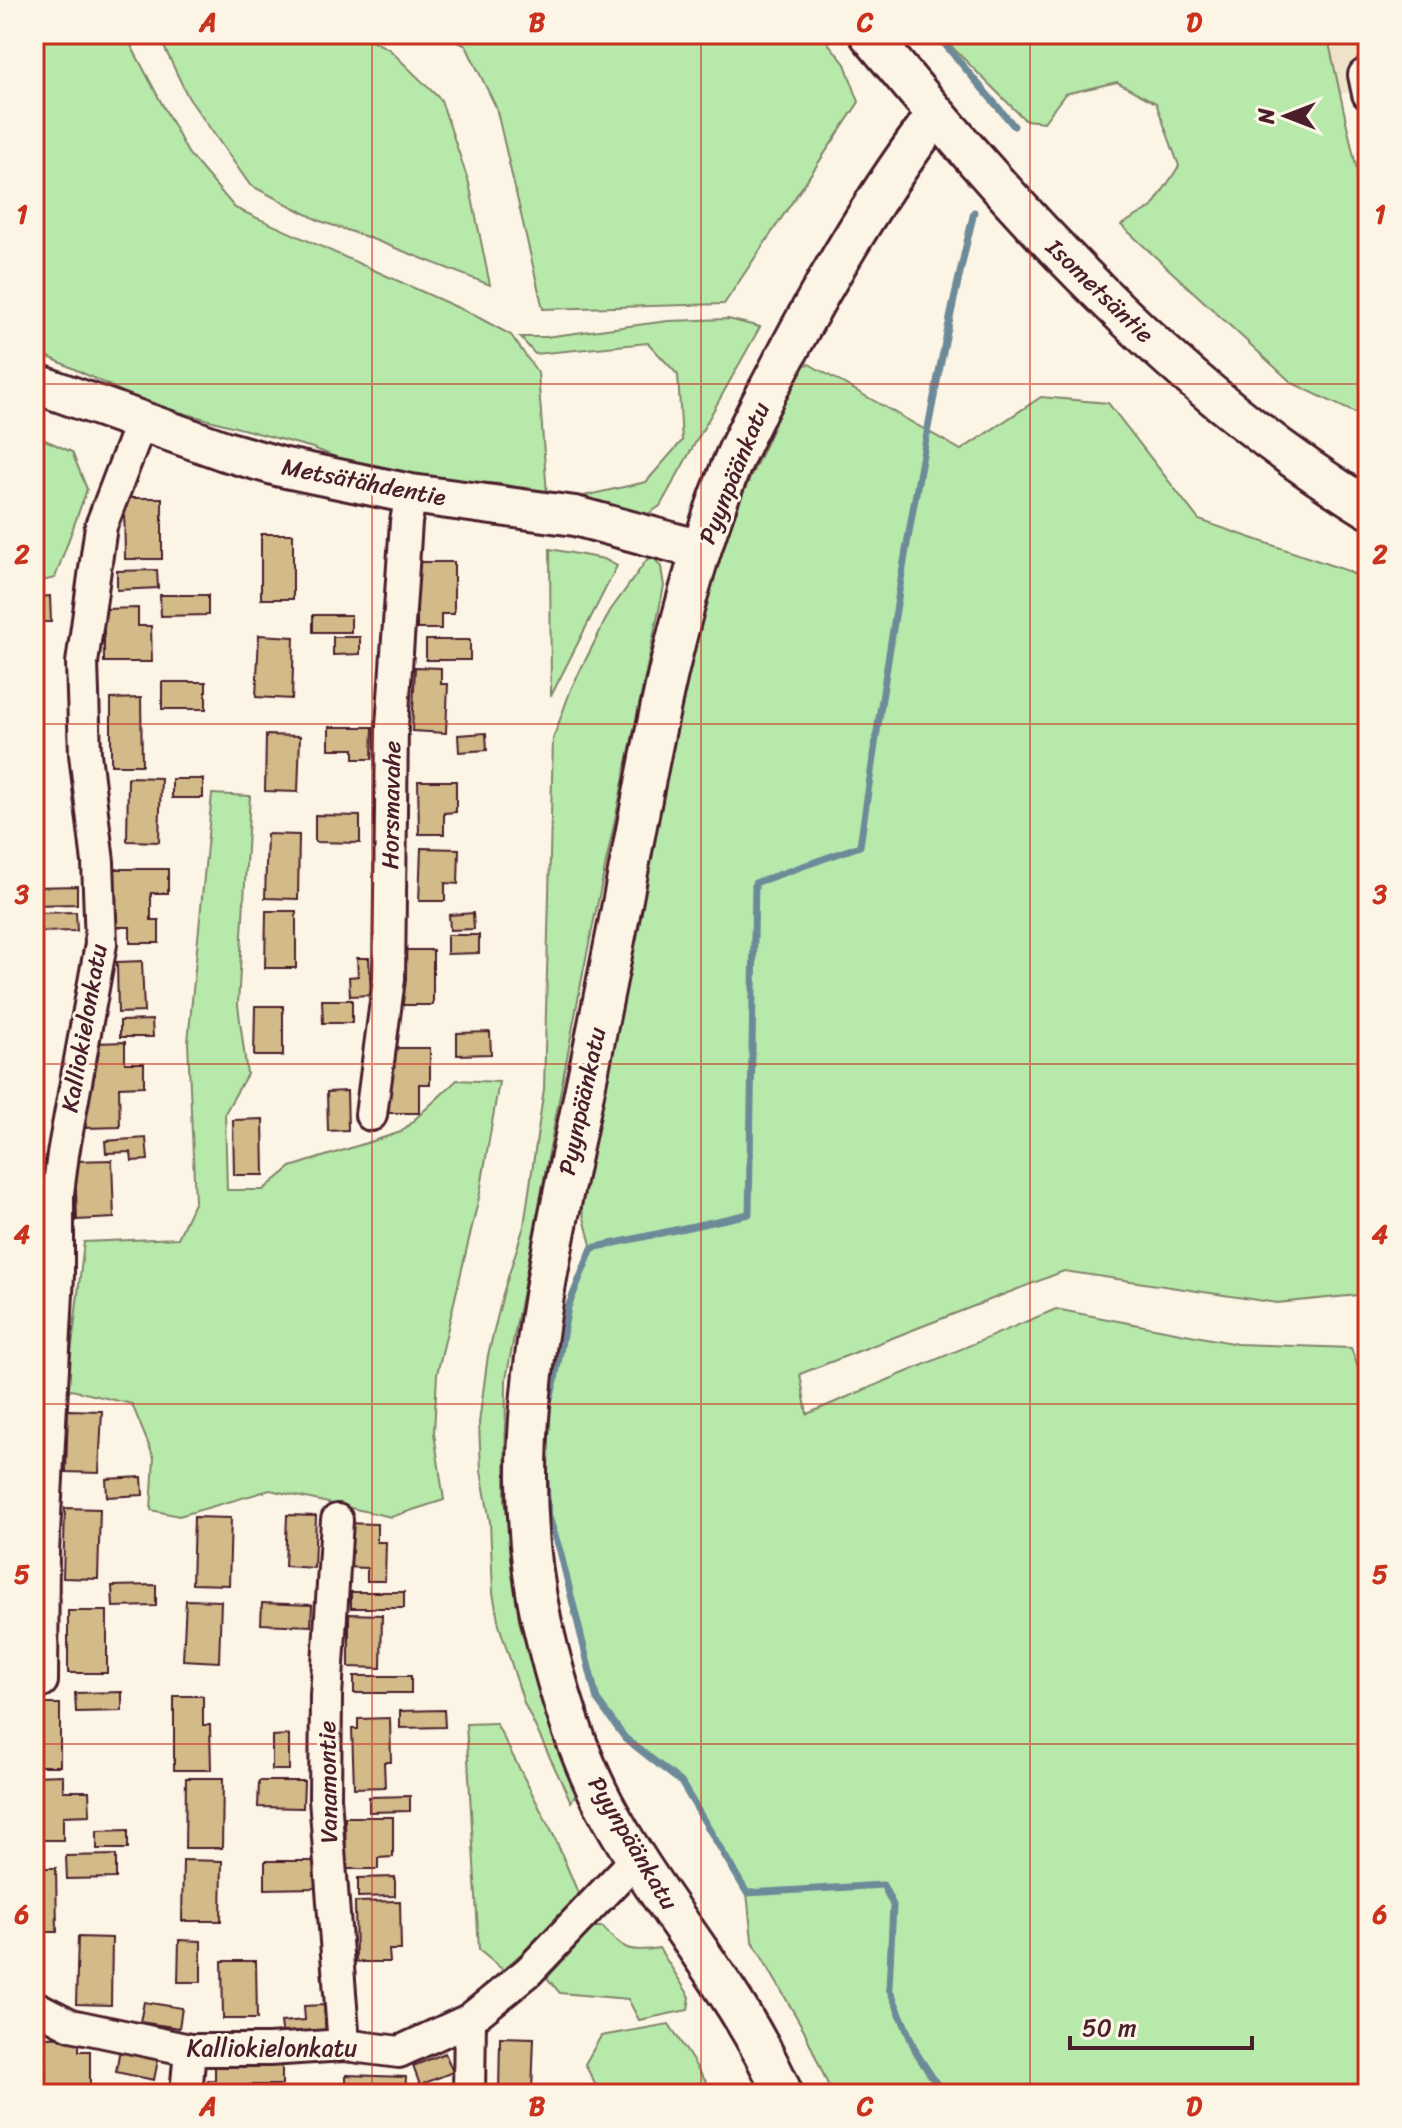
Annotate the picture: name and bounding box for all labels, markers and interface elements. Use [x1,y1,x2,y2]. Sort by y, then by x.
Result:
text: A [198,0,217,45]
text: B [529,0,546,45]
text: C [856,0,874,45]
text: D [1186,0,1202,45]
north arrow [1246,76,1326,156]
text: N [1247,108,1286,125]
text: 1 [16,191,28,237]
text: 1 [1374,191,1386,237]
street label: Isometsäntie [1035,227,1164,354]
street label: Pyynpäänkatu [686,395,782,551]
street label: Metsätähdentie [278,446,450,519]
text: 2 [13,531,30,577]
text: 2 [1371,531,1388,577]
street label: Horsmavahe [369,740,413,870]
text: 3 [14,871,30,917]
text: 3 [1372,871,1388,917]
street label: Kalliokielonkatu [49,940,119,1116]
street label: Pyynpäänkatu [546,1023,618,1179]
text: 4 [14,1211,30,1257]
text: 4 [1372,1211,1388,1257]
text: 5 [14,1551,30,1597]
text: 5 [1372,1551,1388,1597]
street label: Vanamontie [306,1720,350,1844]
street label: Pyynpäänkatu [576,1768,690,1918]
text: 6 [14,1891,30,1937]
text: 6 [1372,1891,1388,1937]
scale bar [1070,2000,1252,2050]
text: 50 m [1082,2007,1137,2049]
street label: Kalliokielonkatu [187,2027,357,2069]
text: A [198,2083,217,2128]
text: B [529,2083,546,2128]
text: C [856,2083,874,2128]
text: D [1186,2083,1202,2128]

